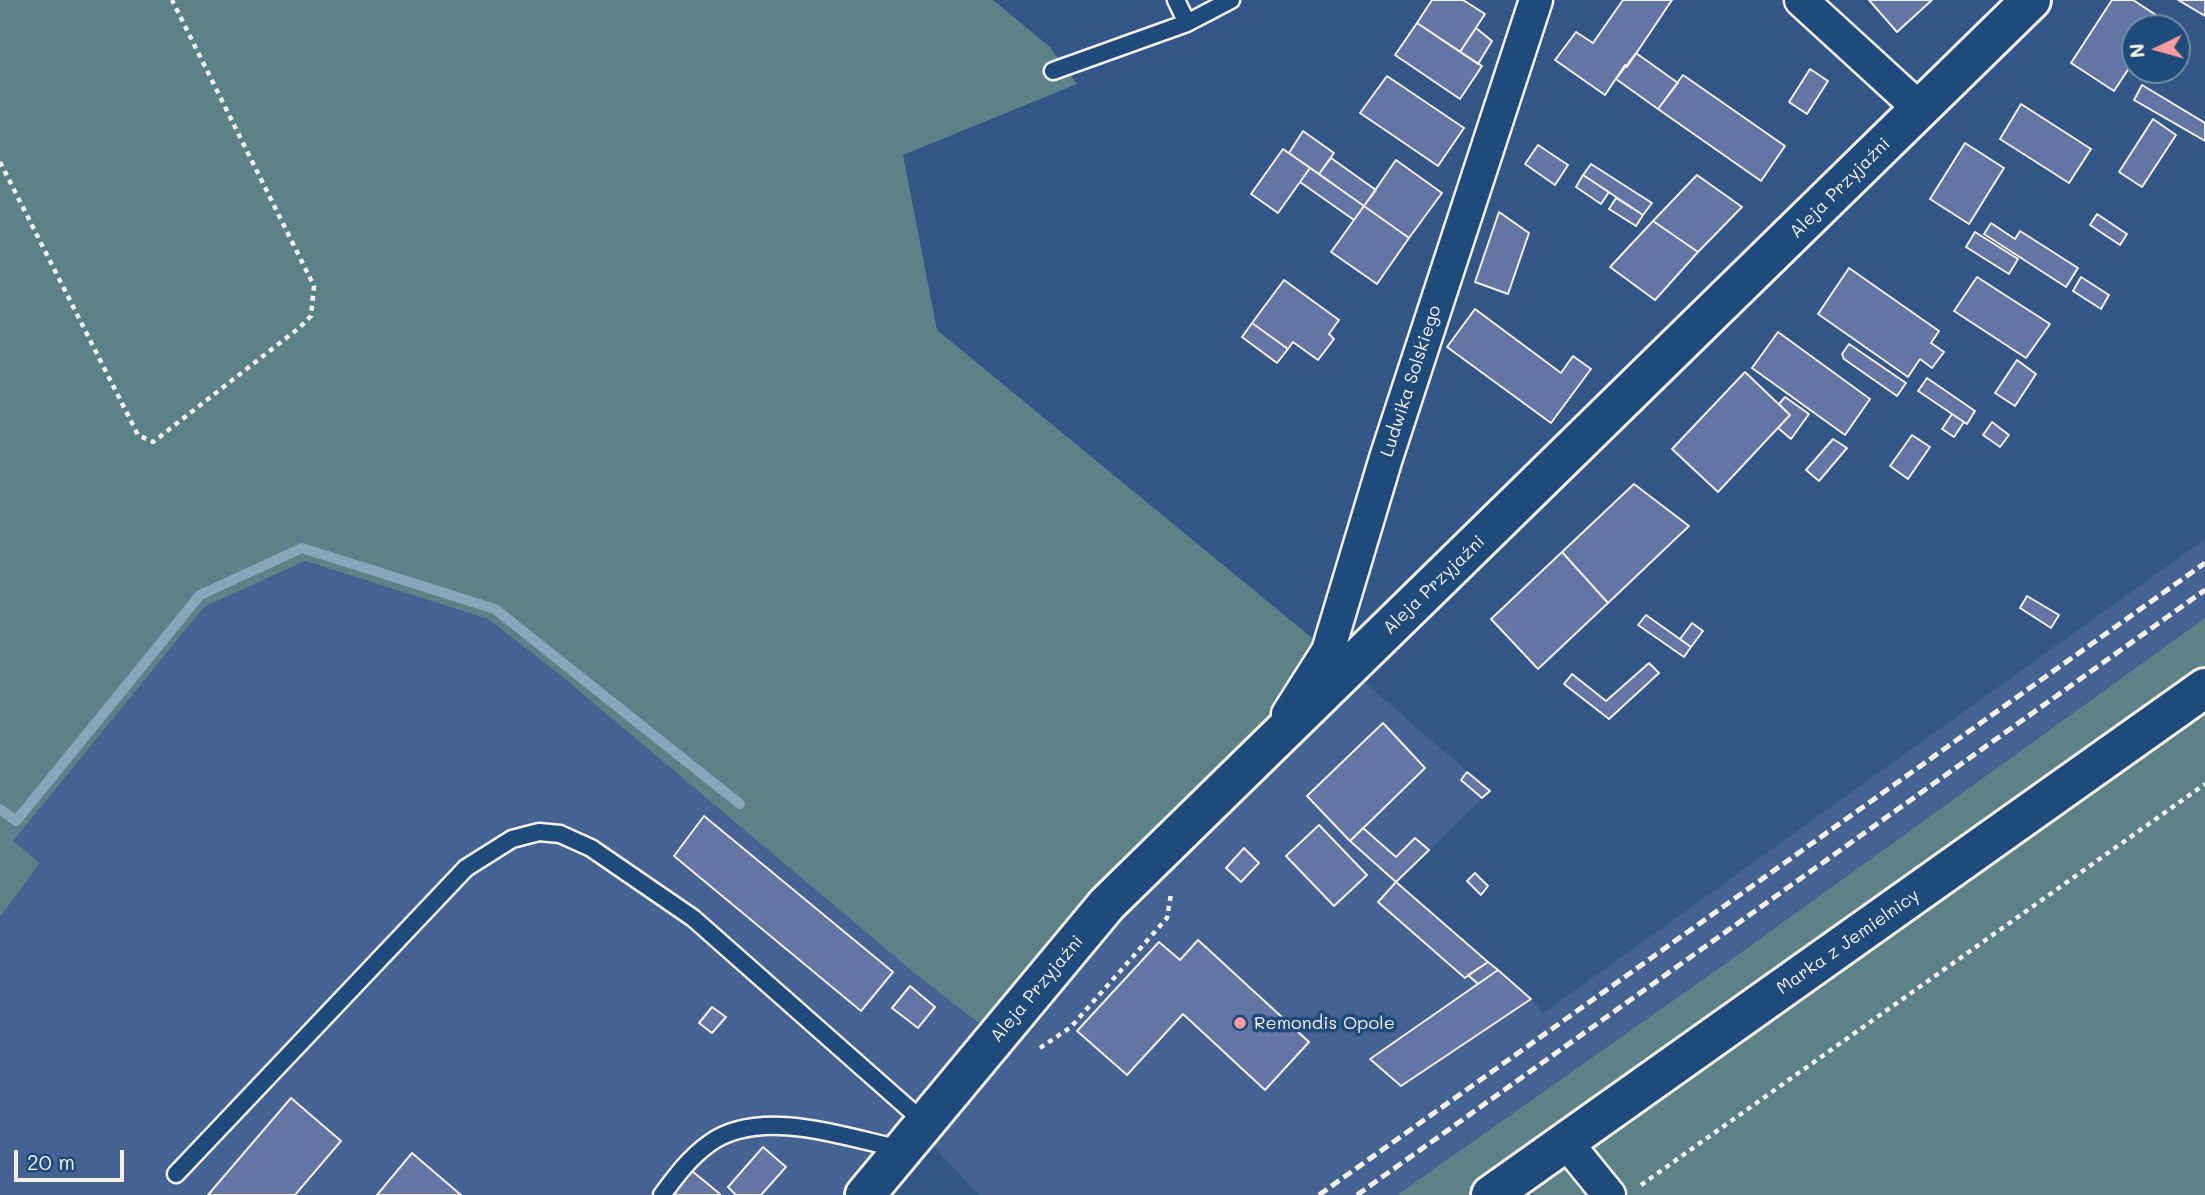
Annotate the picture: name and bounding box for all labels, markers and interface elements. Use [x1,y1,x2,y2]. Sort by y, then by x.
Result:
north arrow [2121,14,2191,84]
text: N [2123,42,2150,59]
street label: Aleja Przyjaźni [1785,133,1895,243]
street label: Ludwika Solskiego [1376,302,1446,460]
street label: Aleja Przyjaźni [1379,531,1489,639]
street label: Marka z Jemielnicy [1773,885,1923,999]
street label: Aleja Przyjaźni [986,931,1088,1047]
place label: Remondis Opole [1254,1012,1395,1034]
marker: Remondis Opole [1232,1015,1248,1031]
scale bar [18,1136,128,1180]
text: 20 m [27,1148,75,1175]

